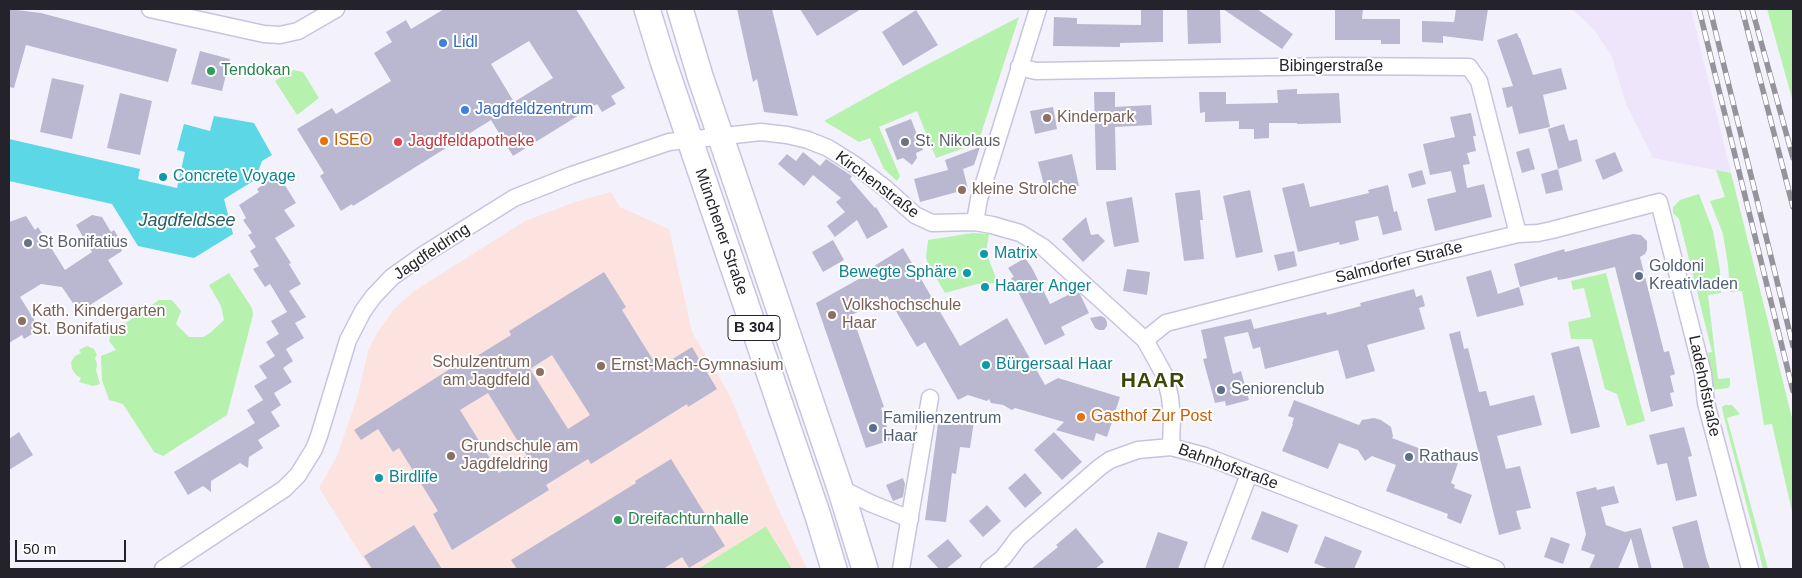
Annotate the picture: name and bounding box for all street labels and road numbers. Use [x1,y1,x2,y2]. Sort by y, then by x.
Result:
street label: Bibingerstraße [1279,57,1383,77]
street label: Kirchenstraße [831,147,923,223]
street label: Münchener Straße [690,166,752,298]
street label: Jagdfeldring [390,220,474,284]
street label: Salmdorfer Straße [1333,238,1465,288]
road number: B 304 [728,316,780,340]
street label: Ladehofstraße [1684,334,1724,438]
street label: Bahnhofstraße [1175,440,1281,494]

